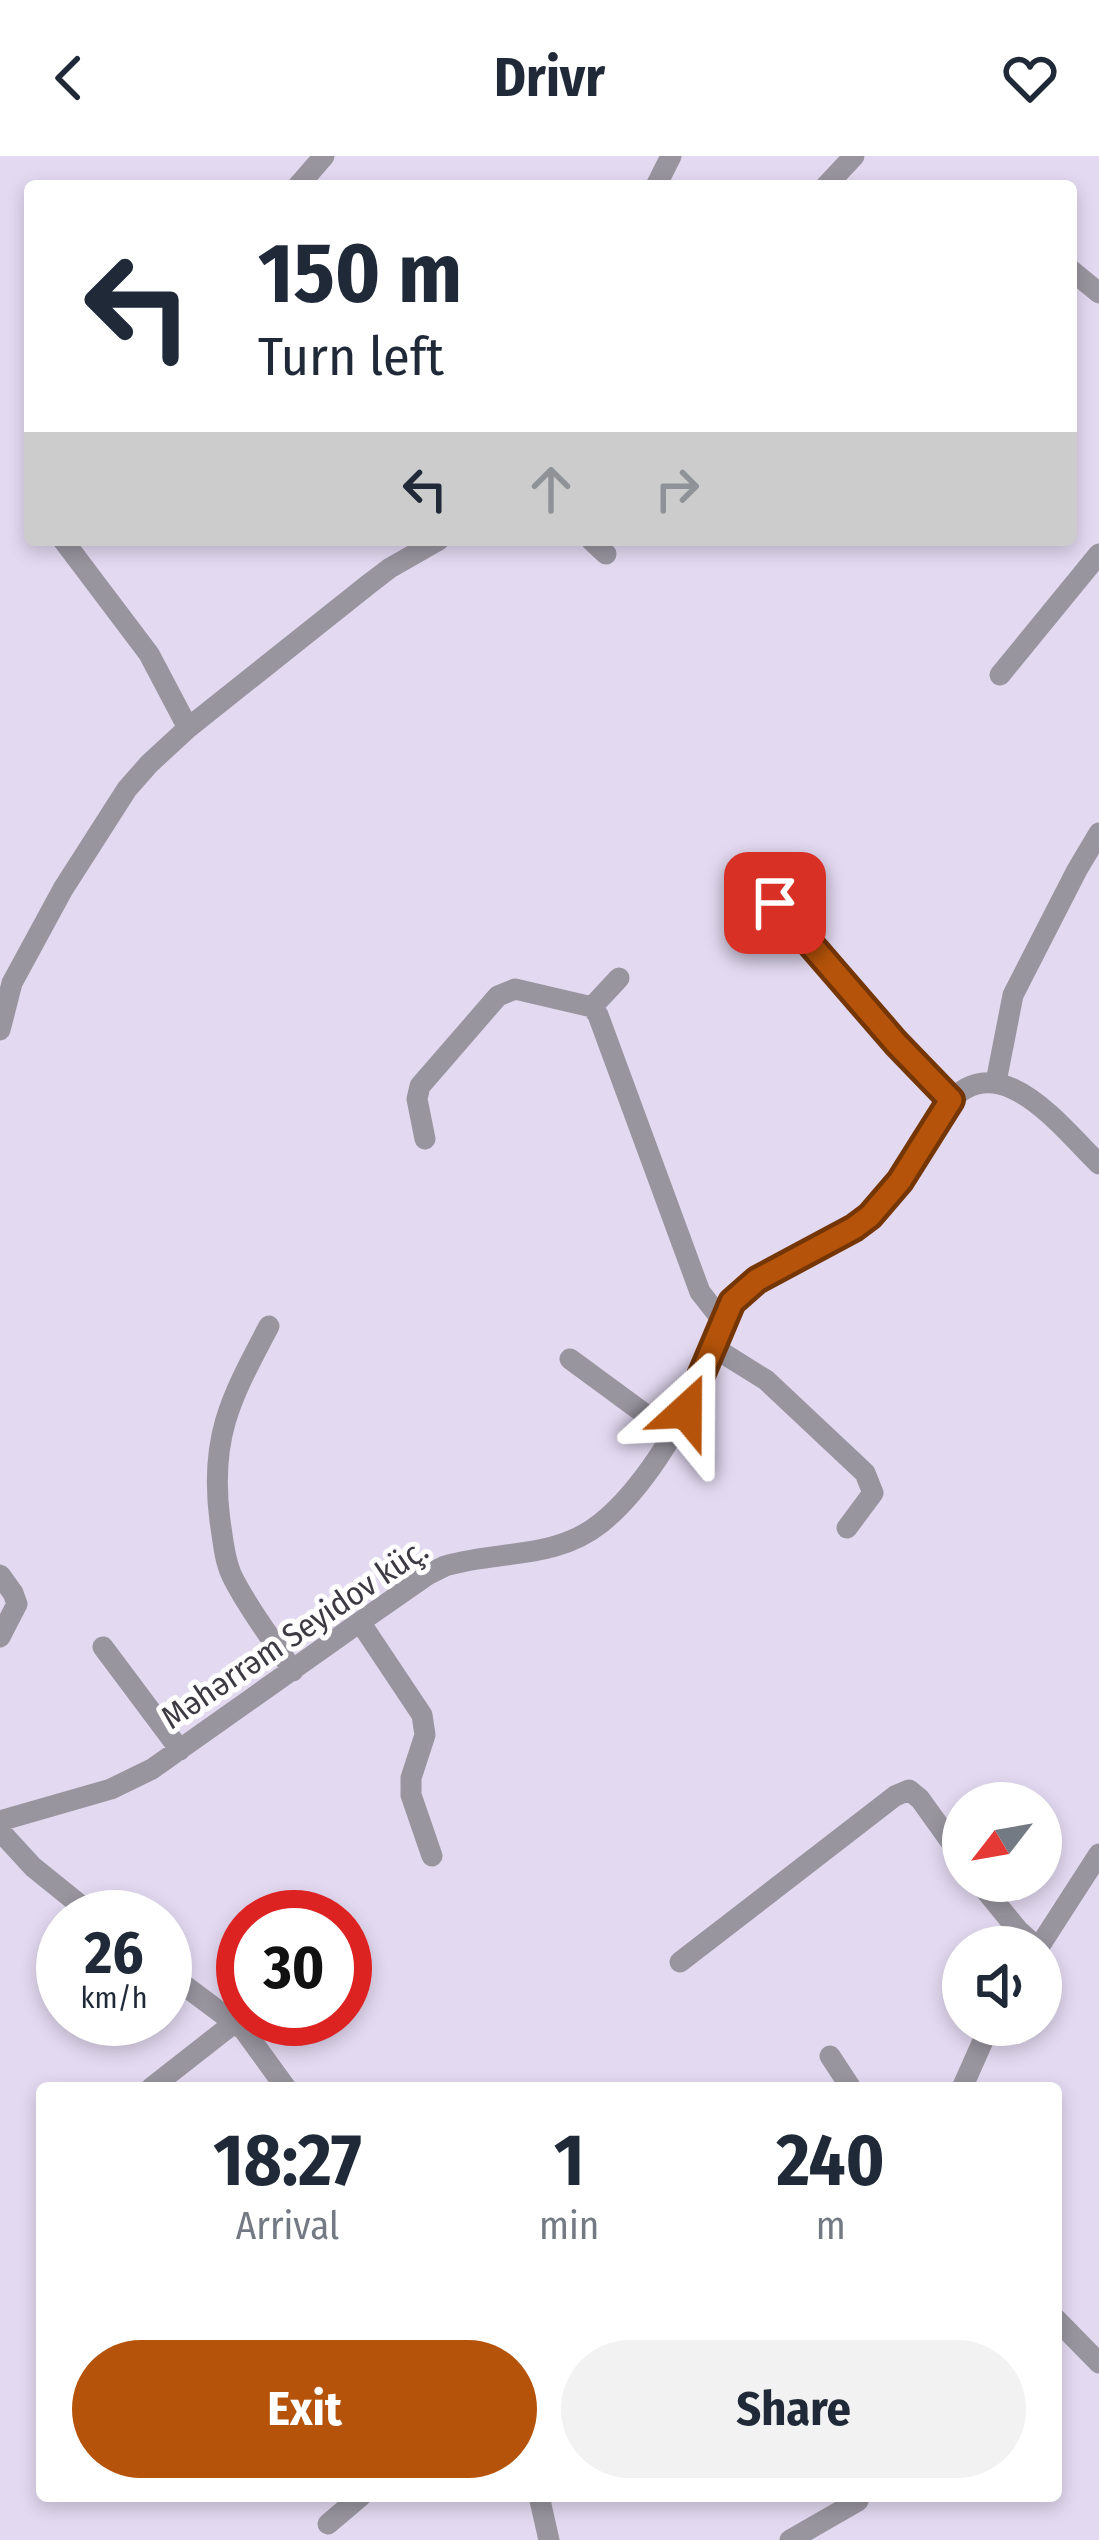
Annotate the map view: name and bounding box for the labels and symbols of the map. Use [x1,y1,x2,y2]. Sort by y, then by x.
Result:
pin [724,852,826,954]
position arrow [623,1348,749,1474]
street label: Məhərrəm Seyidov küç. [154,1530,435,1738]
north arrow [942,1782,1062,1902]
speed limit sign: 30 [216,1890,372,2046]

